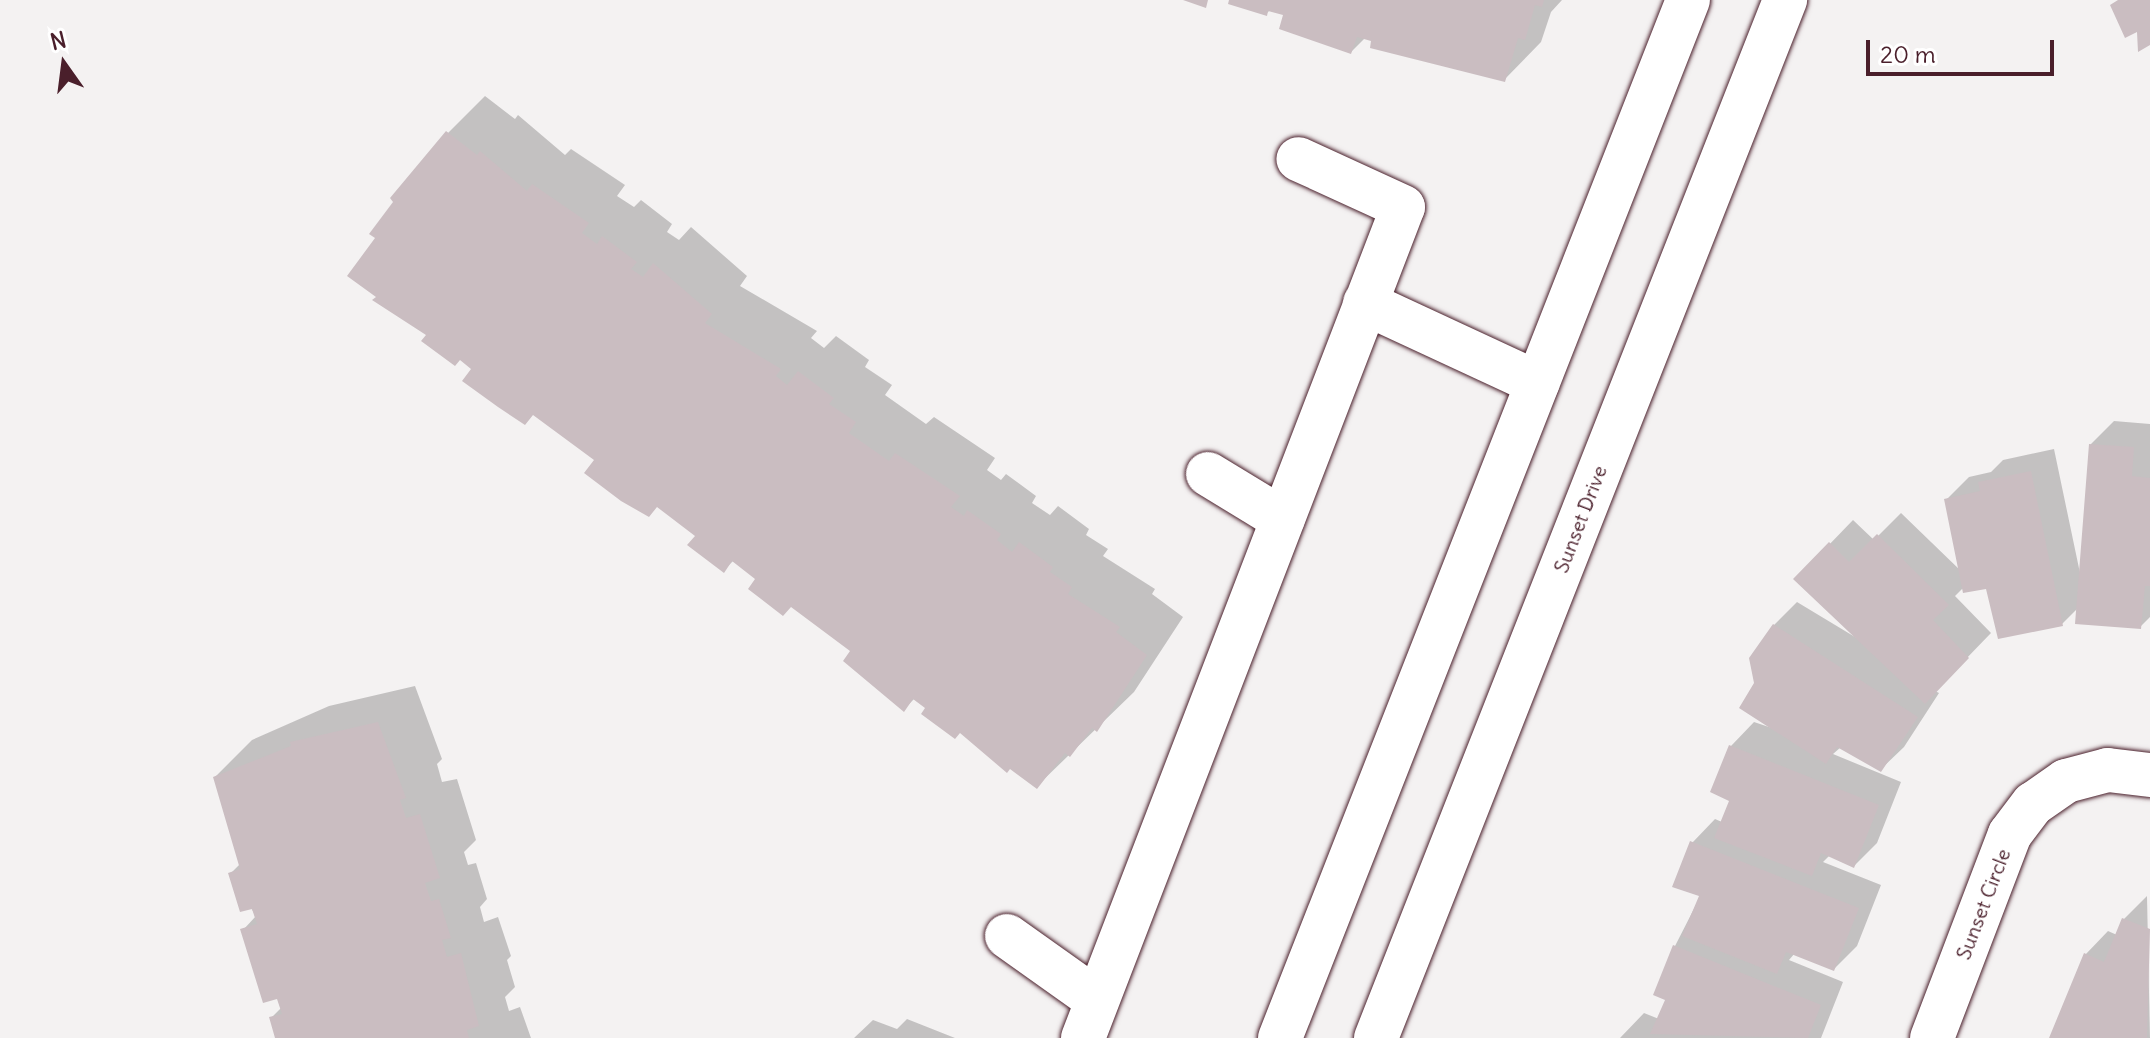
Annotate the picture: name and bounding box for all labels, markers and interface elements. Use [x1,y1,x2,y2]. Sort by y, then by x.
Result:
north arrow [24,24,104,104]
scale bar [1870,24,2058,74]
text: N [47,25,69,56]
text: 20 m [1880,39,1936,69]
street label: Sunset Drive [1549,462,1611,576]
street label: Sunset Circle [1951,845,2015,963]

